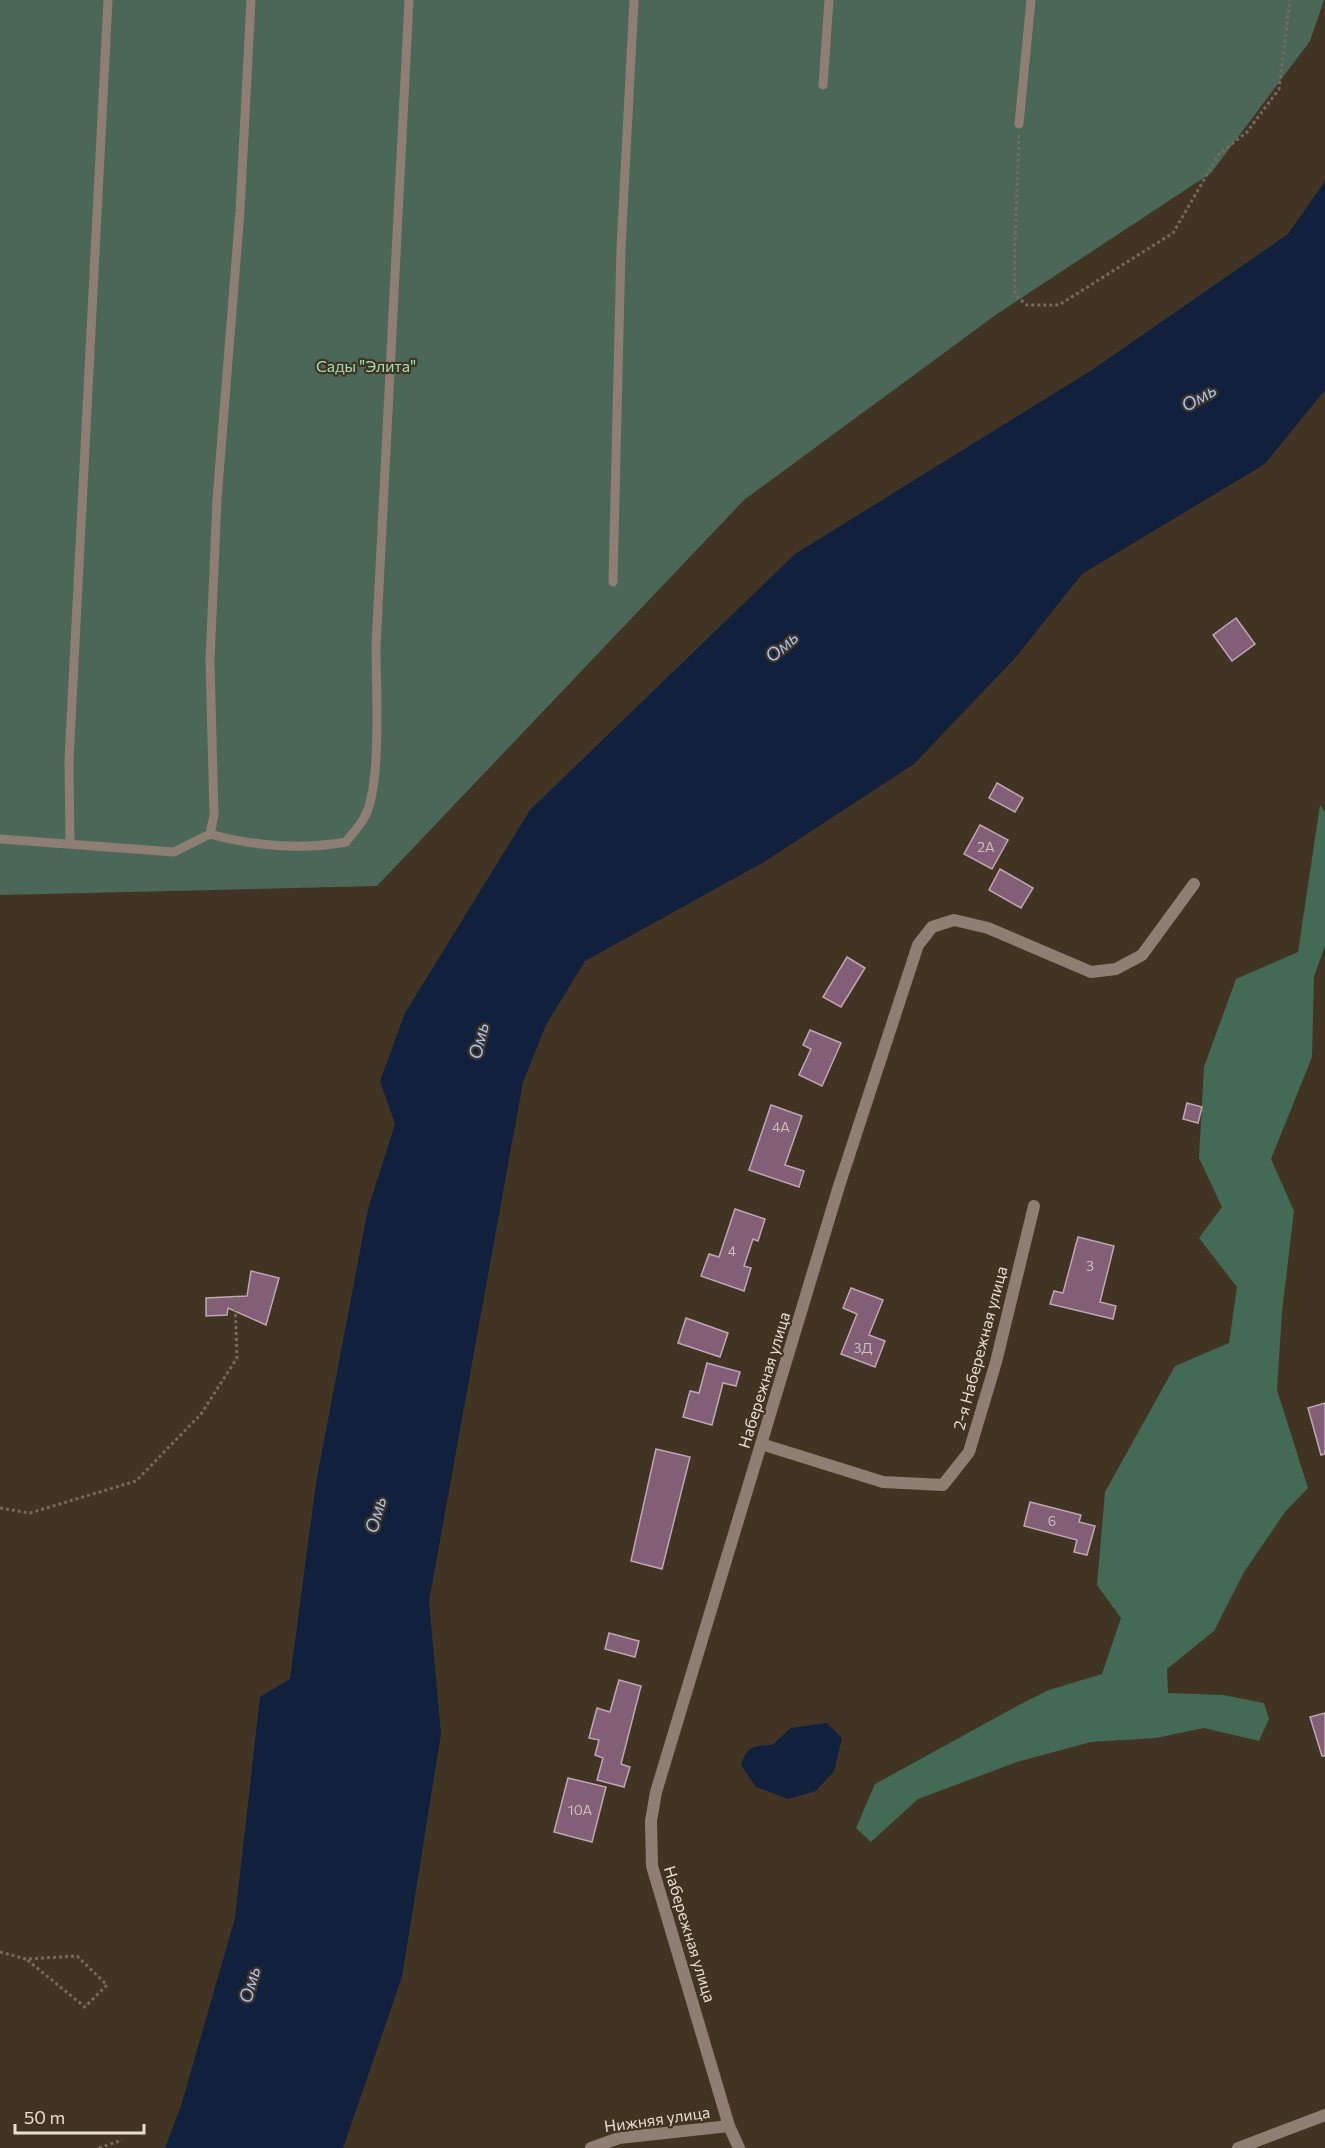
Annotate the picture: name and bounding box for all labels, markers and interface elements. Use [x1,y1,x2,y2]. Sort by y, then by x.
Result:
park label: Сады "Элита" [316,356,416,375]
water label: Омь [1177,378,1220,416]
water label: Омь [760,626,802,667]
house number: 2А [977,838,995,855]
water label: Омь [463,1020,493,1061]
house number: 4А [772,1118,790,1135]
house number: 4 [728,1242,737,1259]
house number: 3 [1086,1257,1094,1274]
street label: 2-я Набережная улица [949,1264,1011,1432]
street label: Набережная улица [734,1309,793,1450]
house number: 3Д [854,1339,873,1356]
water label: Омь [360,1494,390,1535]
house number: 6 [1048,1512,1056,1529]
house number: 10А [568,1801,593,1818]
street label: Набережная улица [661,1863,720,2004]
water label: Омь [234,1964,264,2005]
scale bar [15,2097,144,2135]
street label: Нижняя улица [603,2102,711,2135]
text: 50 m [24,2106,65,2128]

